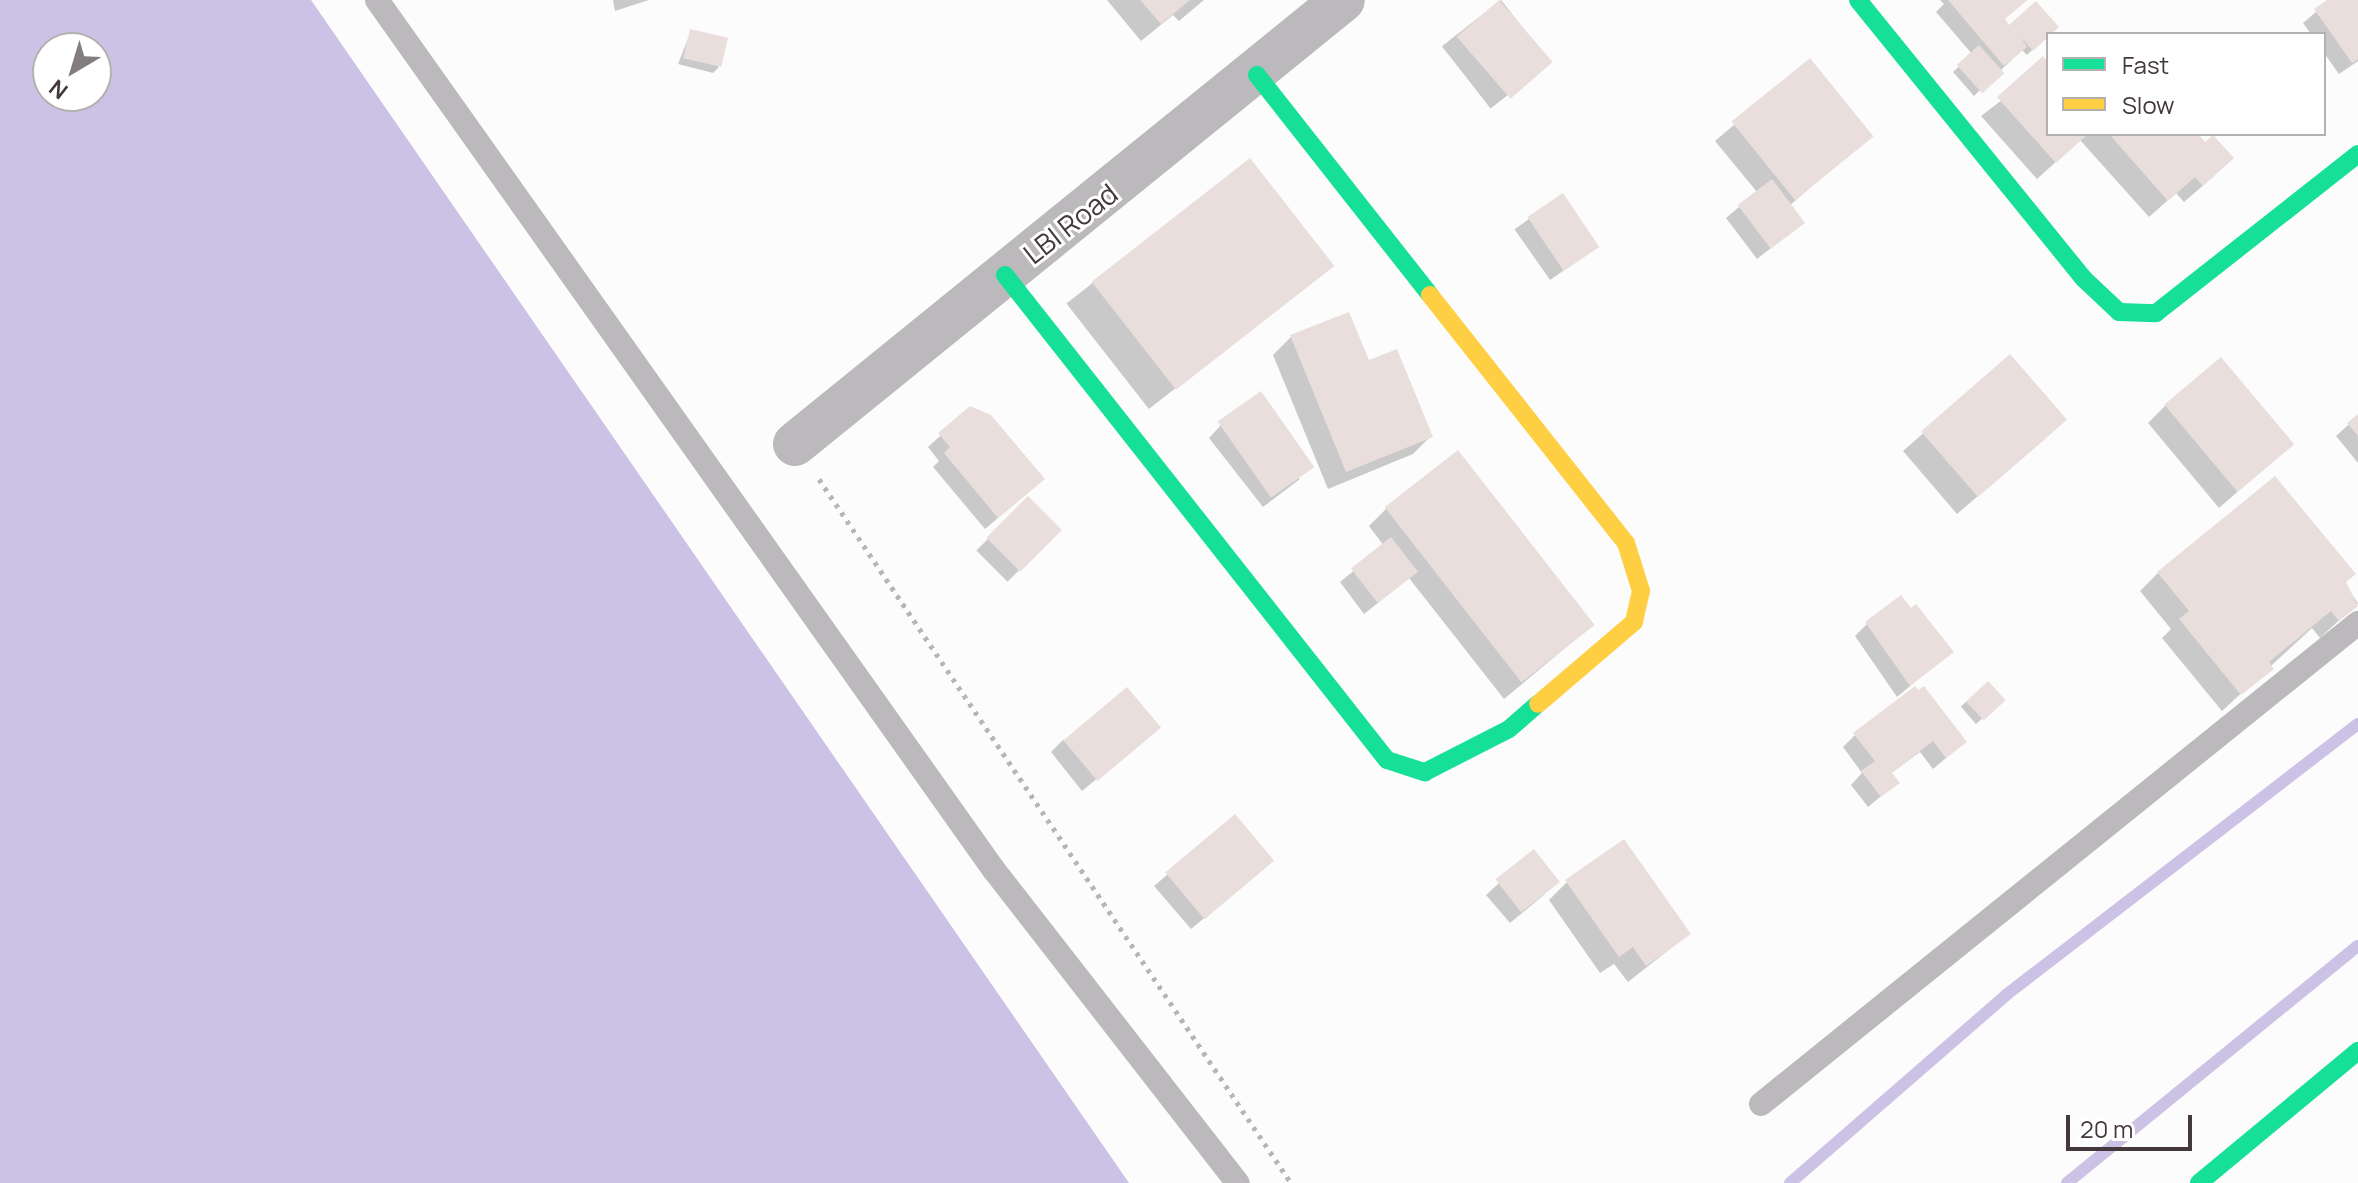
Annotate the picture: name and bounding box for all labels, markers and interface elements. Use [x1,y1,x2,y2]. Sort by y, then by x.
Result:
north arrow [32,32,112,112]
legend [2046,32,2326,136]
text: Fast [2122,48,2169,81]
text: N [43,73,74,106]
text: Slow [2122,88,2175,121]
street label: LBI Road [1016,176,1124,270]
scale bar [2070,1099,2196,1149]
text: 20 m [2080,1112,2133,1145]

